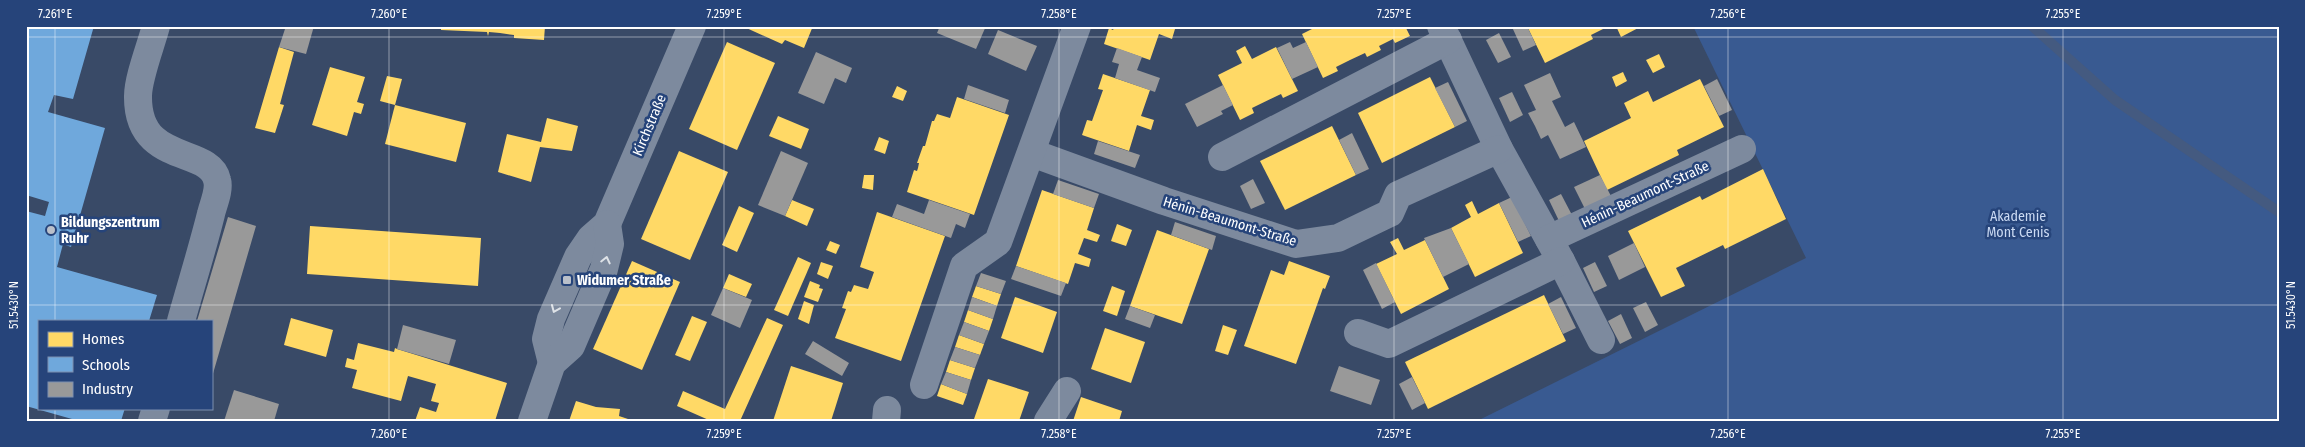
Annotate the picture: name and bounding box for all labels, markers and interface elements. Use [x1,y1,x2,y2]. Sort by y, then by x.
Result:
text: 7.261°E [38,7,72,21]
text: 7.260°E [371,7,407,21]
text: 7.259°E [706,7,742,21]
text: 7.258°E [1041,7,1077,21]
text: 7.257°E [1377,7,1411,21]
text: 7.256°E [1710,7,1746,21]
text: 7.255°E [2046,7,2081,21]
street label: Kirchstraße [629,92,670,158]
street label: Hénin-Beaumont-Straße [1579,157,1712,231]
street label: Hénin-Beaumont-Straße [1161,193,1299,250]
park label: Akademie Mont Cenis [1986,208,2050,241]
place label: Bildungszentrum Ruhr [61,214,160,247]
marker: Bildungszentrum Ruhr [45,224,57,236]
one-way arrow [600,256,611,265]
place label: Widumer Straße [577,272,671,289]
marker: Widumer Straße [561,274,573,286]
text: 51.5430°N [7,281,21,329]
text: 51.5430°N [2284,281,2298,329]
one-way arrow [550,304,561,313]
legend [38,320,212,410]
text: Homes [82,330,124,348]
text: Schools [82,356,130,374]
text: Industry [82,380,133,398]
text: 7.260°E [371,427,407,441]
text: 7.259°E [706,427,742,441]
text: 7.258°E [1041,427,1077,441]
text: 7.257°E [1377,427,1411,441]
text: 7.256°E [1710,427,1746,441]
text: 7.255°E [2046,427,2081,441]

